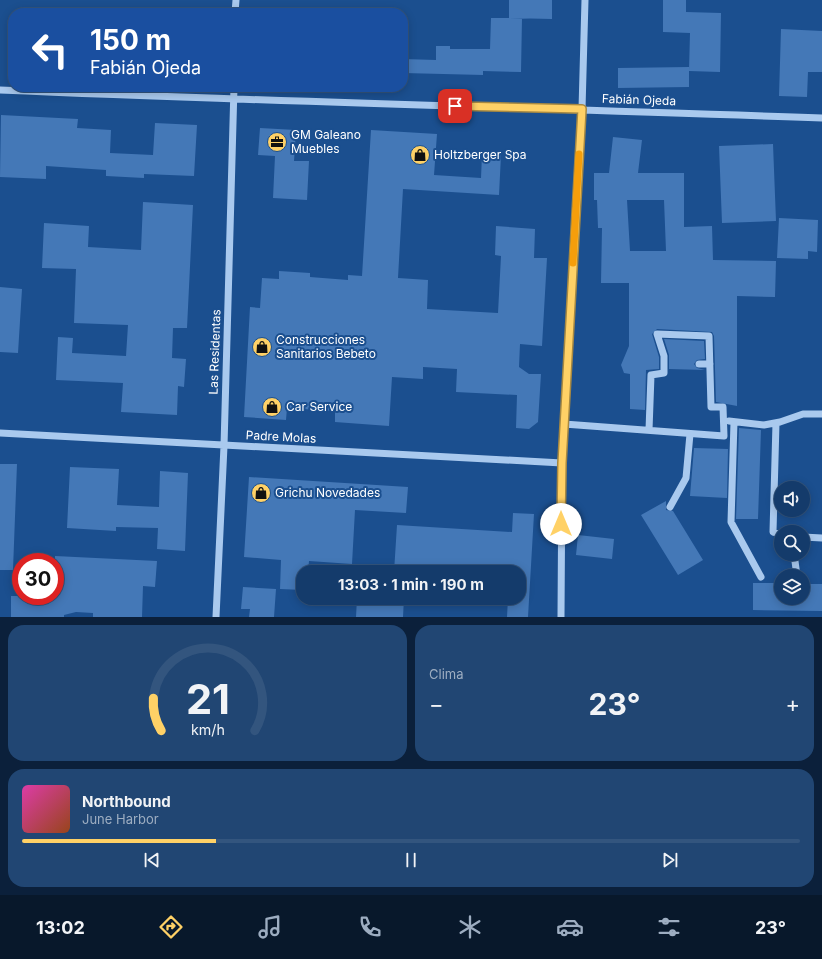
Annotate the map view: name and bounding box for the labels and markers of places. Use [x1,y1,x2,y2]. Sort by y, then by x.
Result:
pin [438,89,472,123]
place label: GM Galeano Muebles [291,127,361,156]
office icon: GM Galeano Muebles [266,131,288,153]
shop icon: Holtzberger Spa [409,144,431,166]
place label: Holtzberger Spa [434,147,527,162]
place label: Construcciones Sanitarios Bebeto [276,332,376,361]
shop icon: Construcciones Sanitarios Bebeto [251,336,273,358]
shop icon: Car Service [261,396,283,418]
place label: Car Service [286,399,352,414]
shop icon: Grichu Novedades [250,482,272,504]
place label: Grichu Novedades [275,485,380,500]

